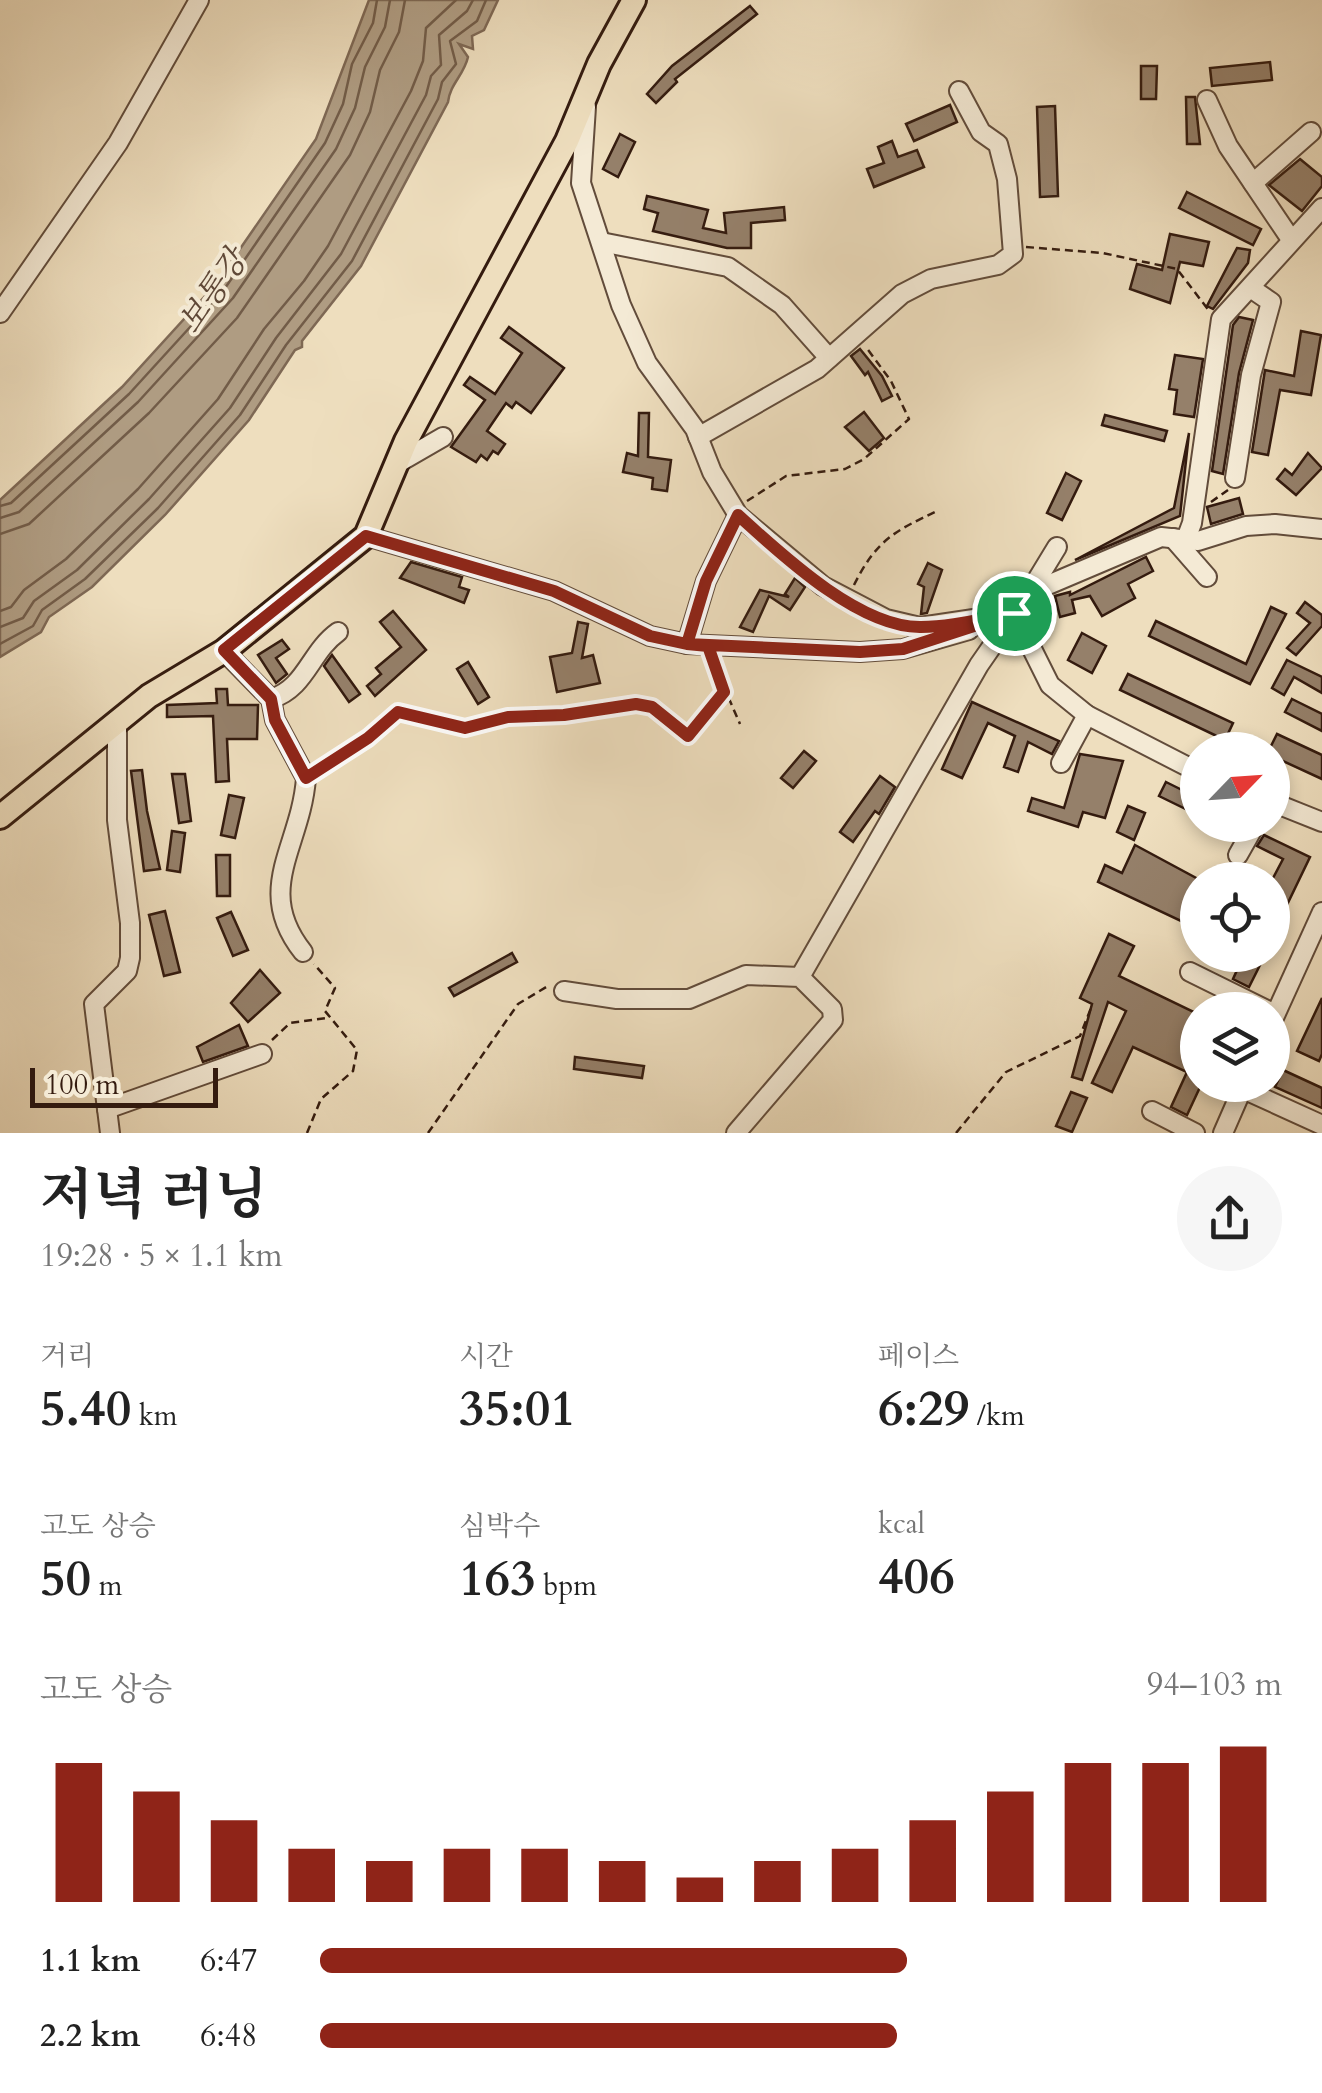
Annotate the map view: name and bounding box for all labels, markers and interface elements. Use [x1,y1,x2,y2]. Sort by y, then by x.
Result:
water label: 보통강 [168,238,260,342]
pin [972,571,1057,656]
icon: arrive [987,586,1042,641]
north arrow [1180,732,1290,842]
map controls [1180,732,1290,1102]
button: locate [1180,862,1290,972]
button: layers [1180,992,1290,1102]
scale bar [30,1063,218,1108]
text: 100 m [45,1066,119,1104]
text: 저녁 러닝 [40,1159,267,1233]
button: share [1177,1166,1282,1271]
text: 19:28 · 5 × 1.1 km [40,1234,283,1278]
text: 거리 [40,1337,94,1375]
text: 시간 [459,1337,513,1375]
text: 페이스 [878,1337,959,1375]
text: 5.40 [40,1375,131,1443]
text: 35:01 [459,1375,576,1443]
text: 6:29 [878,1375,969,1443]
text: km [131,1397,178,1435]
text: /km [969,1397,1025,1435]
text: kcal [878,1505,925,1543]
text: 고도 상승 [40,1507,156,1545]
text: 심박수 [459,1507,540,1545]
text: 406 [878,1543,955,1611]
text: 50 [40,1545,91,1613]
text: 163 [459,1545,536,1613]
text: m [91,1567,122,1605]
text: bpm [536,1567,597,1605]
text: 94–103 m [1147,1663,1282,1707]
text: 고도 상승 [40,1668,172,1712]
text: 1.1 km [40,1939,140,1983]
text: 6:47 [200,1939,257,1983]
text: 2.2 km [40,2014,140,2058]
text: 6:48 [200,2014,257,2058]

